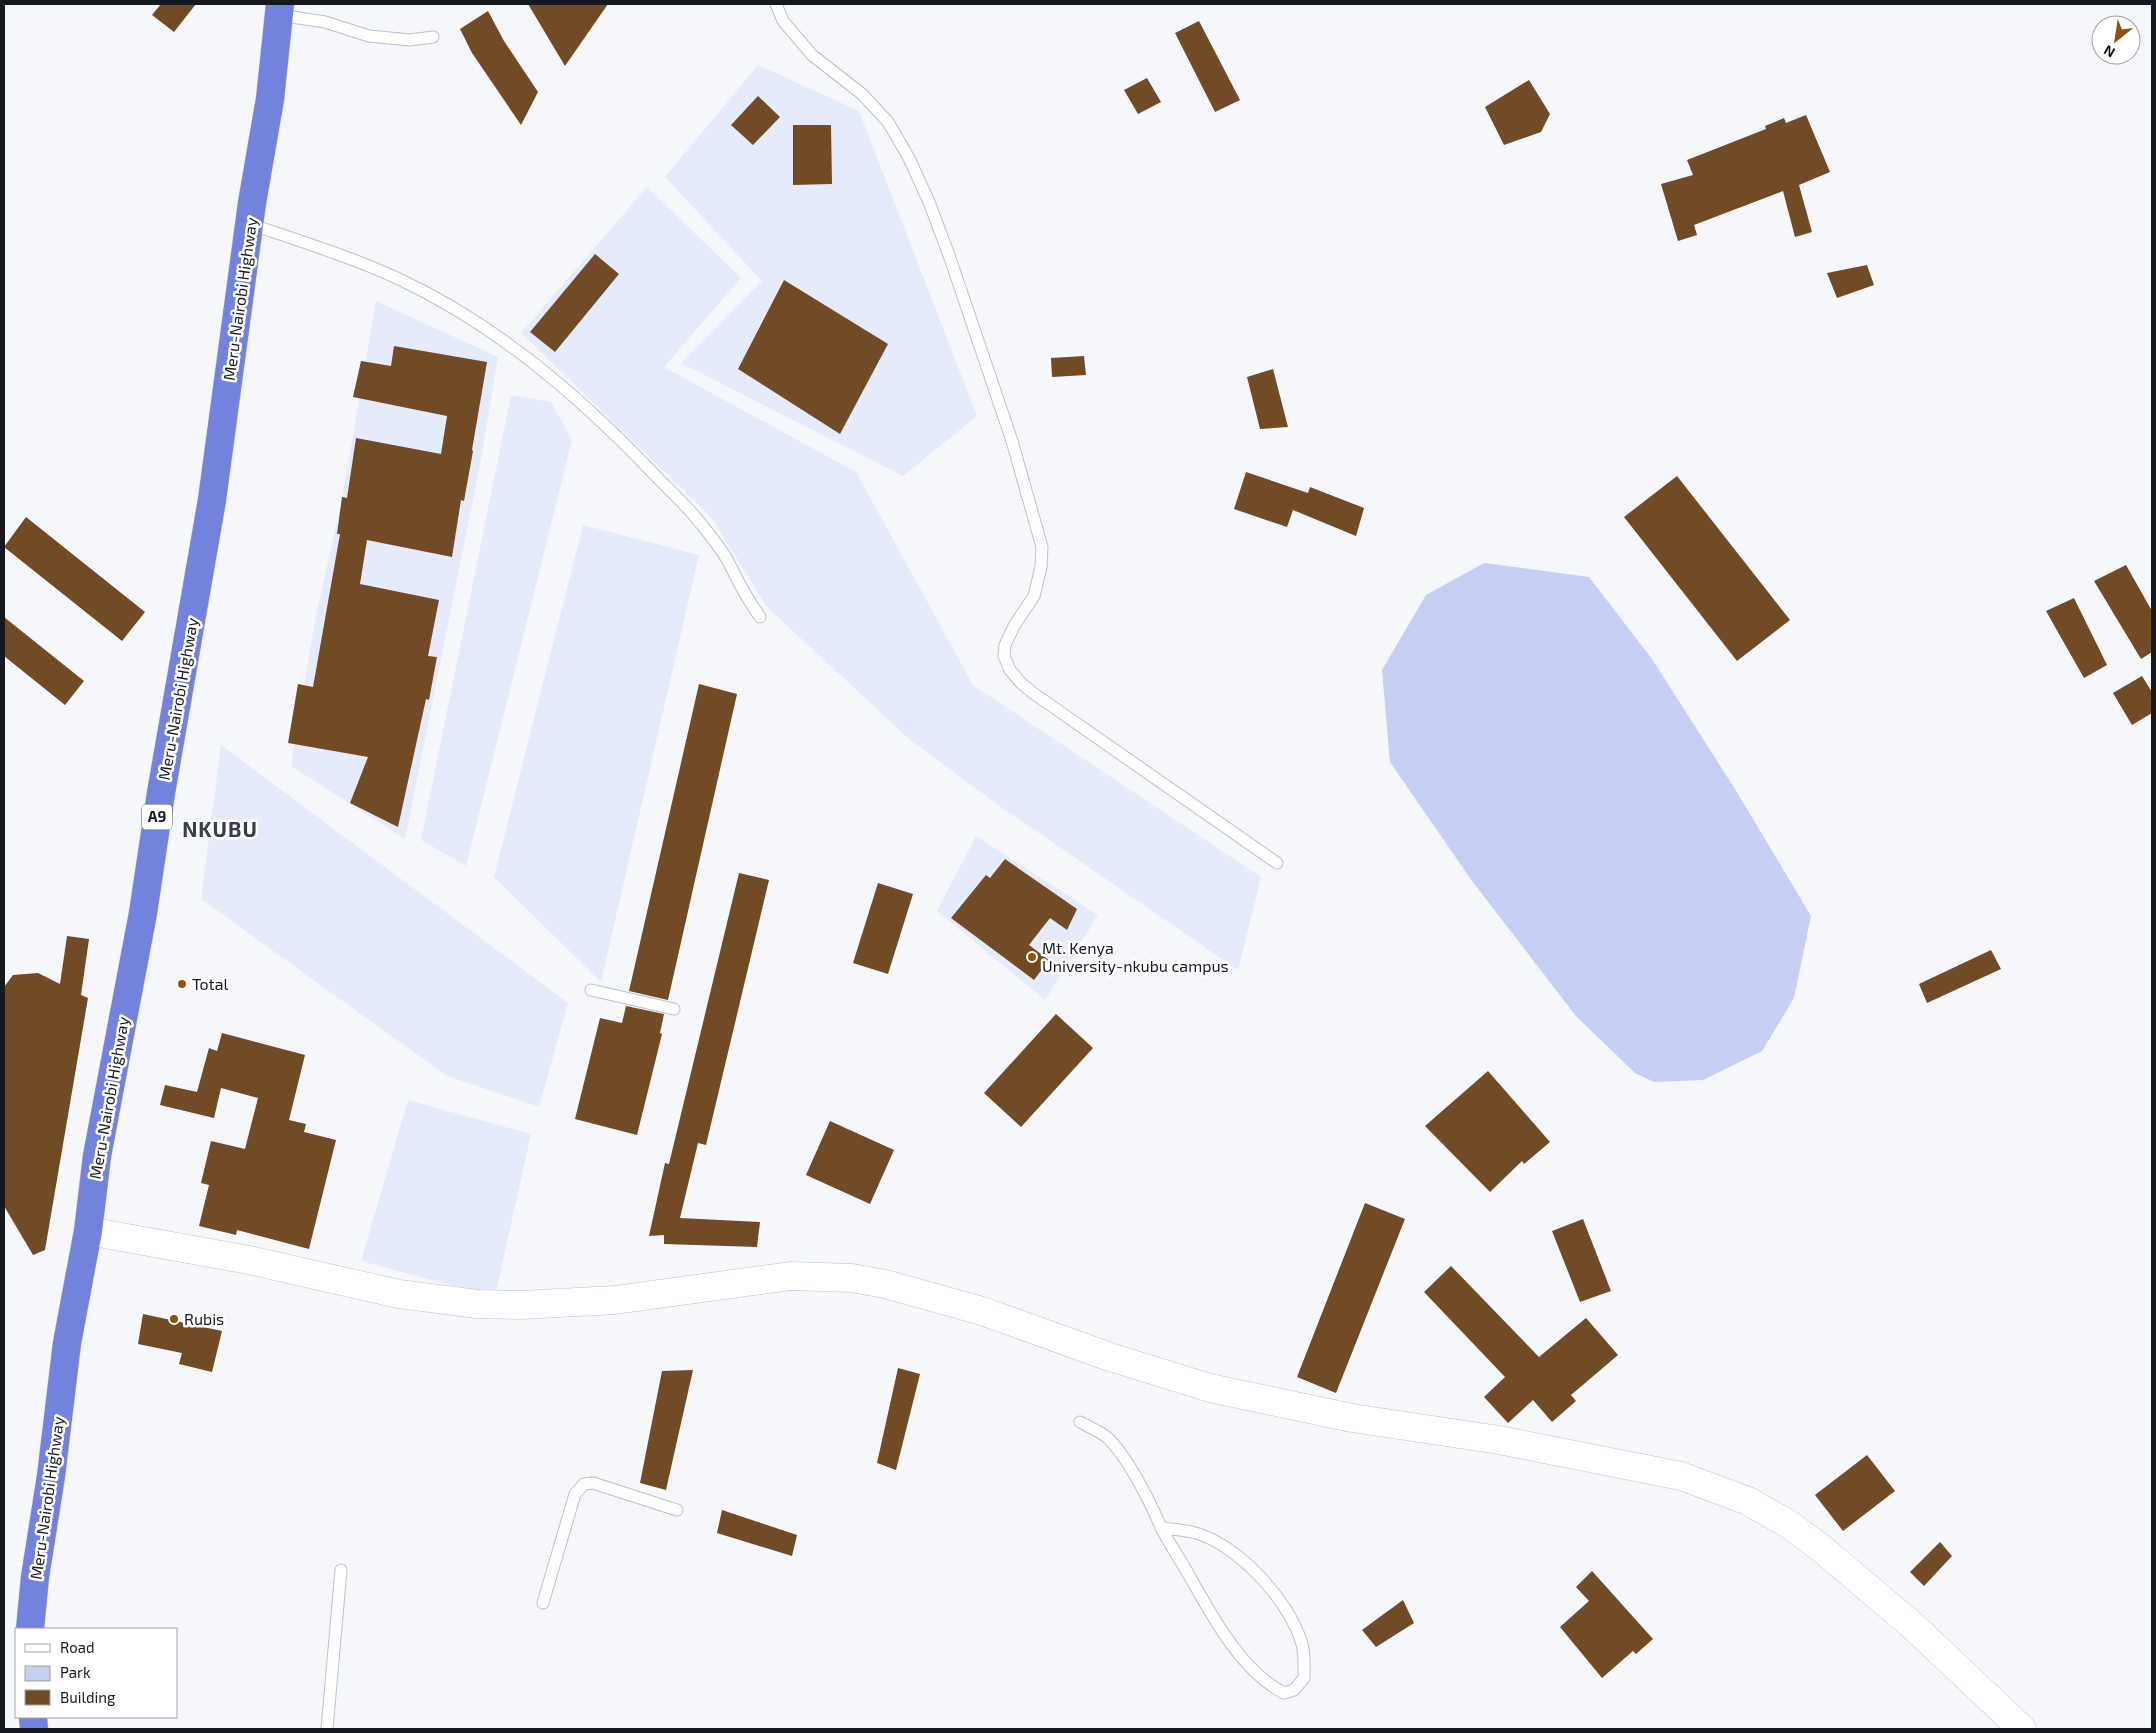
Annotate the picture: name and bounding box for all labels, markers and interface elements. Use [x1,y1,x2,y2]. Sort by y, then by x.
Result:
north arrow [2091,15,2141,65]
text: N [2101,42,2118,62]
street label: Meru-Nairobi Highway [219,216,260,382]
street label: Meru-Nairobi Highway [154,616,201,782]
road number: A9 [142,804,172,830]
district label: NKUBU [182,816,258,841]
place label: Mt. Kenya University-nkubu campus [1042,938,1229,975]
marker: Mt. Kenya University-nkubu campus [1026,951,1038,963]
place label: Total [192,974,228,993]
marker: Total [176,978,188,990]
street label: Meru-Nairobi Highway [85,1015,132,1181]
place label: Rubis [184,1309,224,1328]
marker: Rubis [168,1313,180,1325]
street label: Meru-Nairobi Highway [26,1415,67,1581]
legend [15,1628,178,1718]
text: Road [60,1638,95,1656]
text: Park [60,1663,91,1681]
text: Building [60,1688,116,1706]

